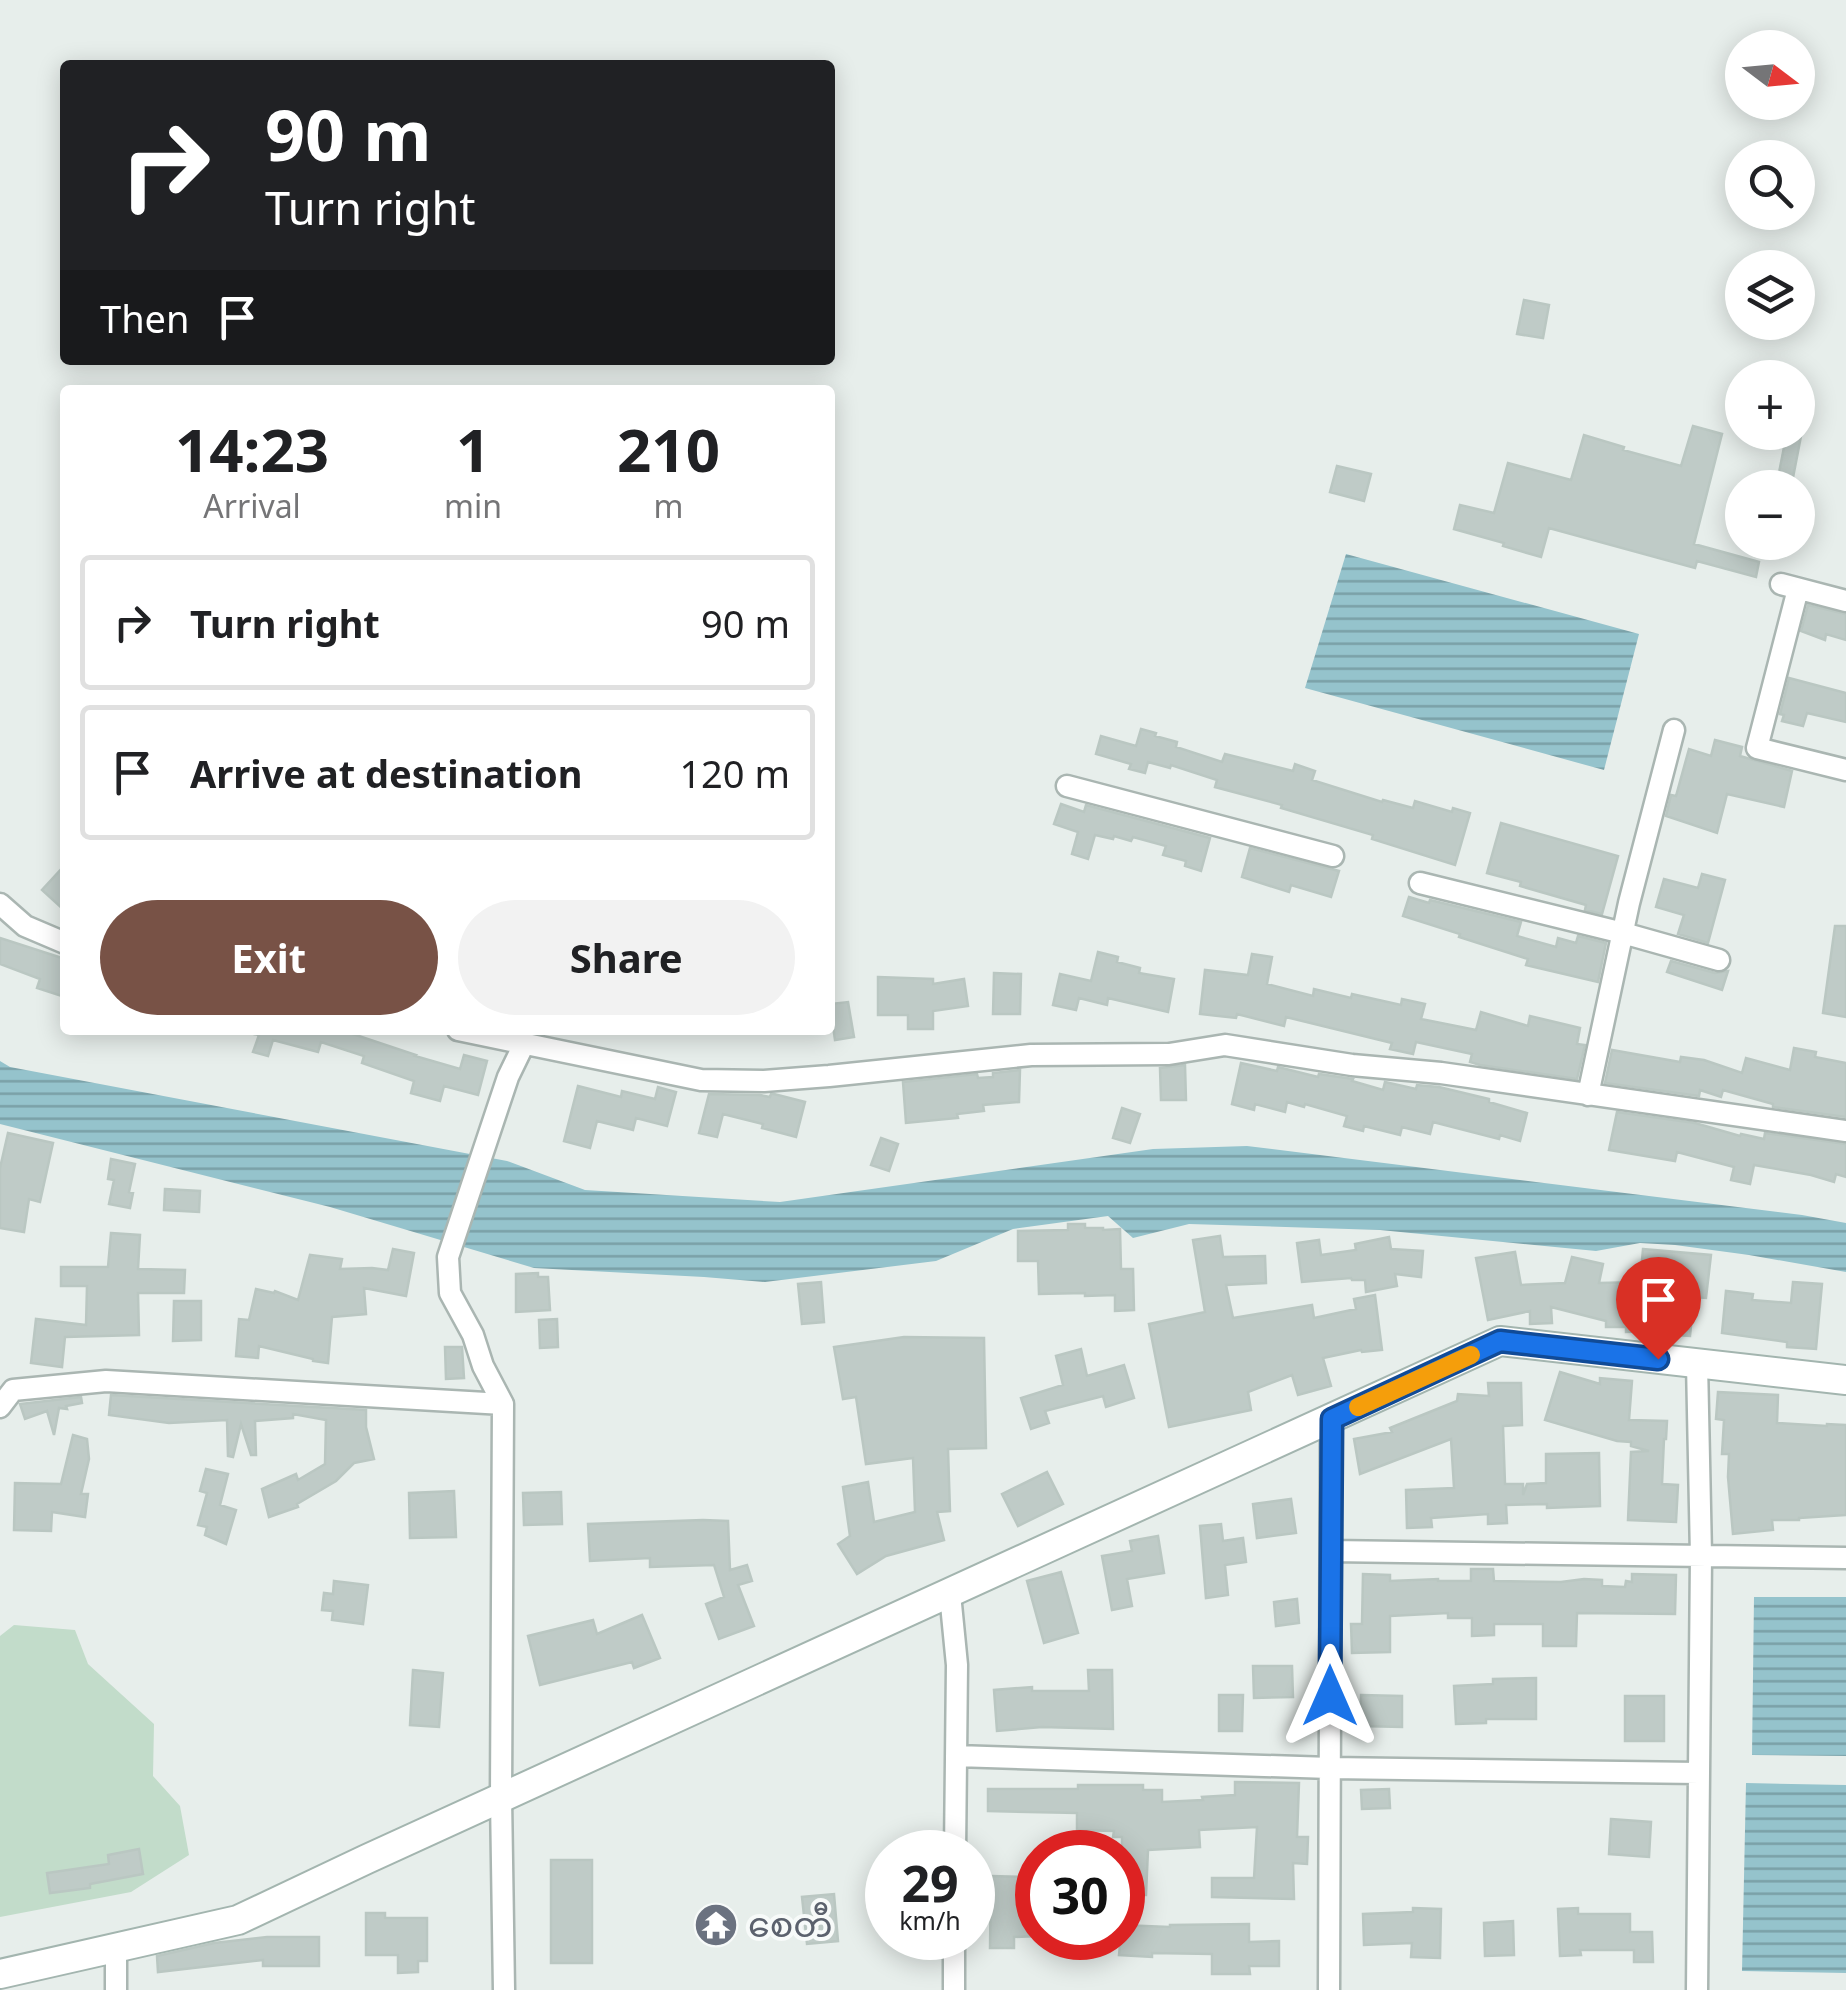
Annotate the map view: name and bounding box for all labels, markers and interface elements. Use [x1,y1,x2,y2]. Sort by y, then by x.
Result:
north arrow [1725,30,1815,120]
map controls [1725,30,1815,560]
text: 90 m [265,86,432,182]
icon: right [100,100,230,230]
button: search [1725,140,1815,230]
text: Turn right [265,177,476,238]
button: layers [1725,250,1815,340]
icon: arrive [210,290,265,345]
text: Then [100,292,190,344]
button: + [1725,360,1815,450]
text: 14:23 [175,408,329,490]
text: 1 [456,408,490,490]
text: 210 [617,408,720,490]
button: − [1725,470,1815,560]
text: Arrival [203,484,301,527]
text: min [444,484,502,527]
text: m [654,484,683,527]
icon: right [105,595,160,650]
text: Turn right [190,597,380,649]
text: 90 m [701,597,790,649]
icon: arrive [105,745,160,800]
text: Arrive at destination [190,747,582,799]
text: 120 m [679,747,790,799]
button: Exit [100,900,438,1015]
button: Share [458,900,795,1015]
pin [1616,1257,1701,1360]
icon: arrive [1631,1272,1686,1327]
position arrow [1278,1644,1382,1748]
speed limit sign: 30 [1015,1830,1145,1960]
text: 29 [901,1849,959,1917]
place label: စေတီ [748,1900,833,1947]
temple icon: စေတီ [693,1902,739,1948]
text: km/h [899,1903,961,1937]

